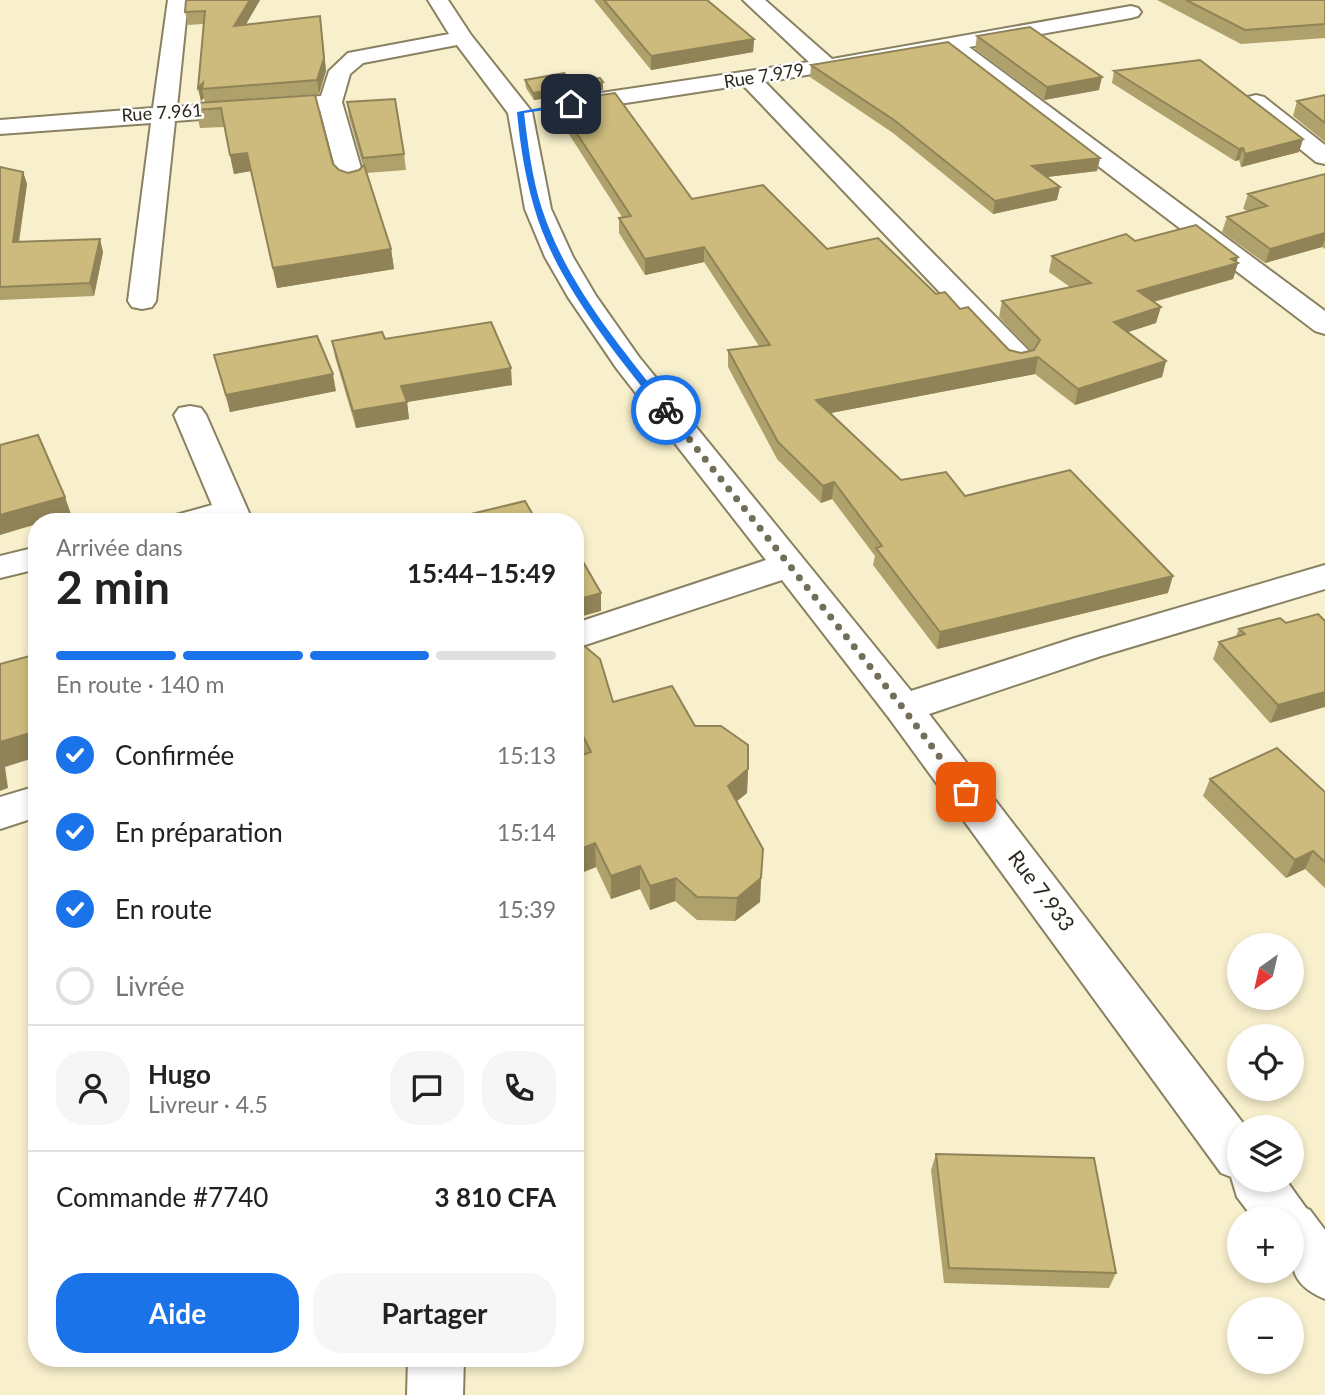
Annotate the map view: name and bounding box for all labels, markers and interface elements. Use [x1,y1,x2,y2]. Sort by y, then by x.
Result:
street label: Rue 7.979 [722,58,806,92]
pin [541,74,601,134]
icon: home [552,85,590,123]
street label: Rue 7.961 [121,98,203,126]
courier [631,375,701,445]
icon: bike [647,391,685,429]
text: Arrivée dans [56,533,183,561]
text: 15:44–15:49 [407,557,556,589]
text: 2 min [56,559,170,614]
text: En route · 140 m [56,670,224,698]
icon: check [56,736,94,774]
text: Confirmée [115,739,234,771]
text: 15:13 [497,741,556,769]
pin [936,762,996,822]
icon: bag [947,773,985,811]
icon: check [56,813,94,851]
text: En préparation [115,816,283,848]
text: 15:14 [497,818,556,846]
street label: Rue 7.933 [1004,845,1081,935]
icon: check [56,890,94,928]
text: En route [115,893,212,925]
text: 15:39 [497,895,556,923]
north arrow [1227,933,1304,1010]
map controls [1227,933,1304,1374]
text: Livrée [115,970,184,1002]
button: locate [1227,1024,1304,1101]
button: person [56,1051,130,1125]
button: chat [390,1051,464,1125]
button: phone [482,1051,556,1125]
text: Hugo [148,1058,211,1090]
text: Livreur · 4.5 [148,1090,268,1118]
button: layers [1227,1115,1304,1192]
text: Commande #7740 [56,1181,268,1213]
text: 3 810 CFA [435,1181,556,1213]
button: + [1227,1206,1304,1283]
button: Aide [56,1273,299,1353]
button: Partager [313,1273,556,1353]
button: − [1227,1297,1304,1374]

